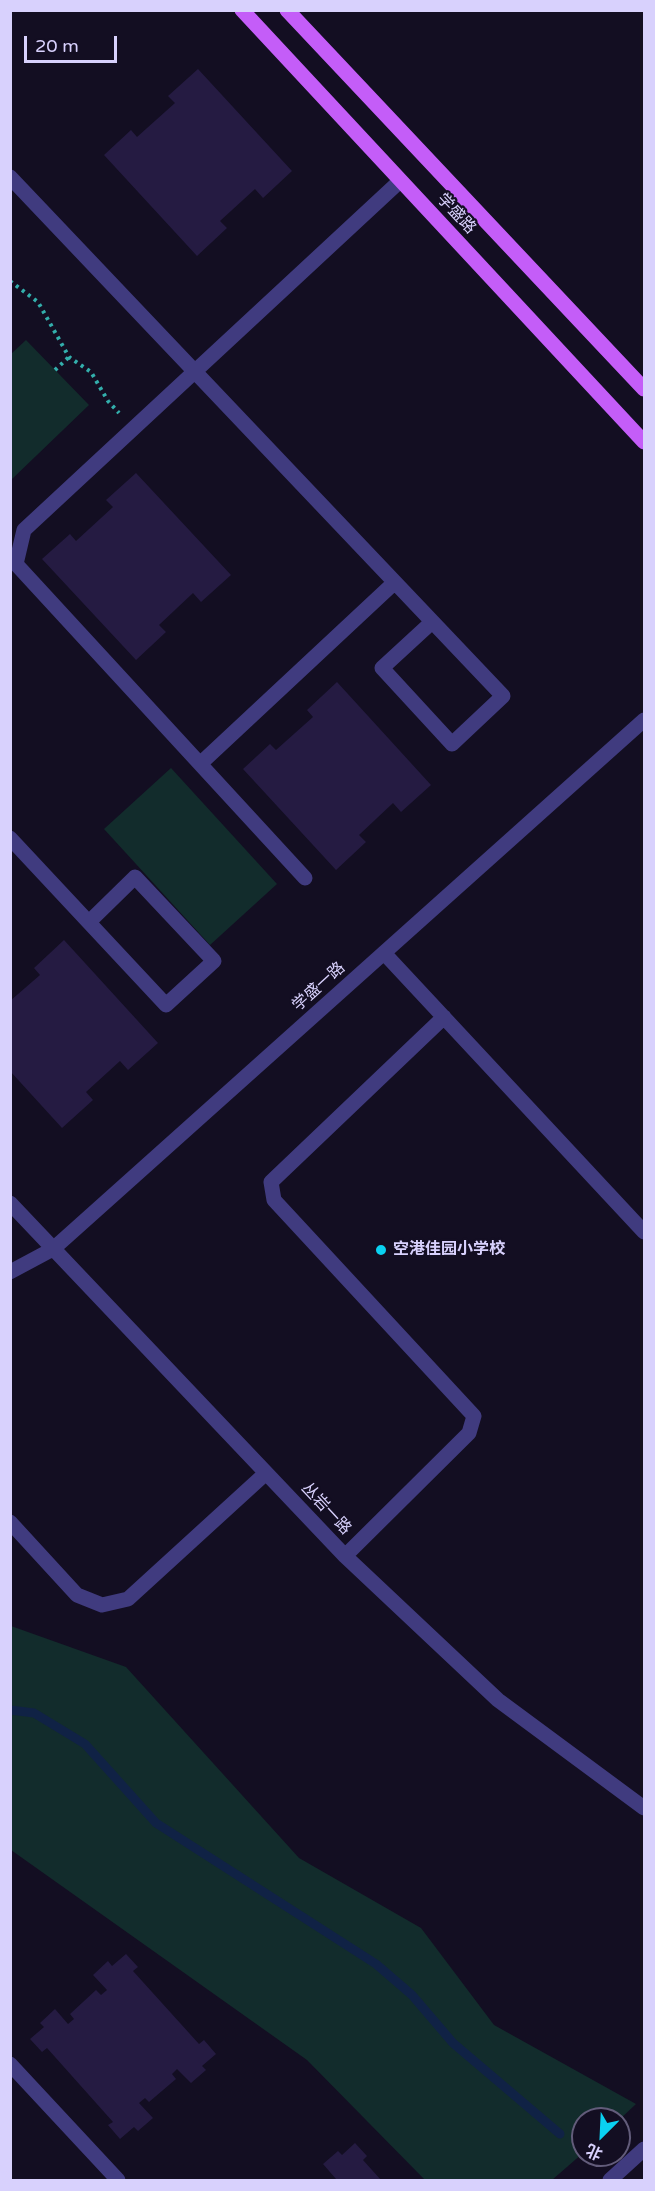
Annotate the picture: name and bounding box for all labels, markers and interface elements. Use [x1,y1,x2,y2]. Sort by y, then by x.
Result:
scale bar [27,24,120,62]
text: 20 m [35,35,79,57]
street label: 学盛路 [433,190,479,238]
street label: 学盛一路 [289,958,349,1016]
place label: 空港佳园小学校 [393,1240,505,1260]
marker: 空港佳园小学校 [374,1243,388,1257]
street label: 丛岩一路 [297,1479,355,1539]
north arrow [571,2107,631,2167]
text: 北 [583,2139,606,2164]

